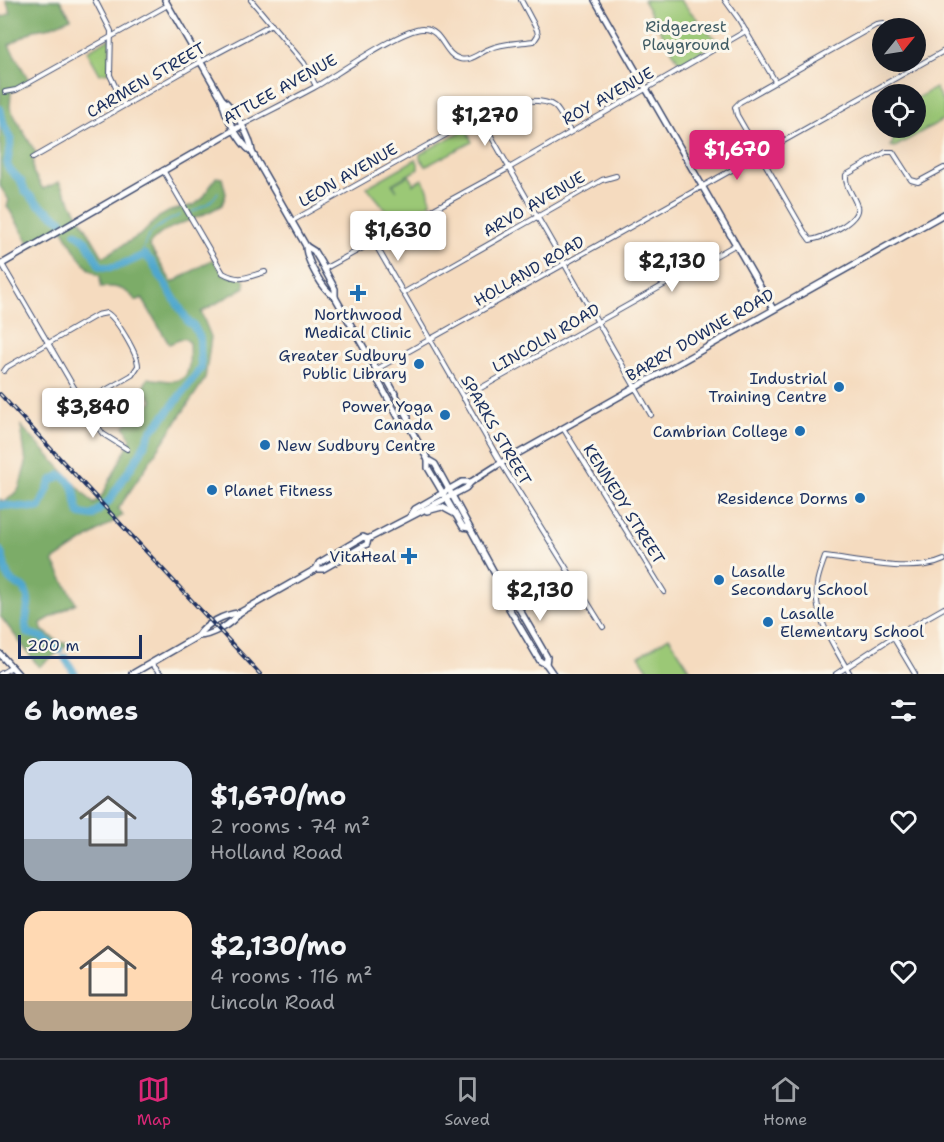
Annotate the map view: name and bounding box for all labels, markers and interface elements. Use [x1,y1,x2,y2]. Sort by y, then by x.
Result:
park label: Ridgecrest Playground [642,16,730,55]
north arrow [872,18,926,72]
map controls [872,18,926,138]
street label: CARMEN STREET [83,37,209,123]
street label: ATTLEE AVENUE [219,49,341,129]
street label: ROY AVENUE [559,62,657,130]
button: locate [872,84,926,138]
pin: $1,270 [436,96,534,147]
text: $1,270 [451,102,519,128]
pin: $1,670 [688,130,786,181]
text: $1,670 [704,136,771,162]
street label: LEON AVENUE [295,138,401,212]
street label: ARVO AVENUE [479,166,589,242]
pin: $1,630 [349,211,447,262]
text: $1,630 [364,217,432,243]
street label: HOLLAND ROAD [470,231,588,311]
pin: $2,130 [623,242,721,293]
text: $2,130 [638,248,706,274]
marker: Northwood Medical Clinic [349,284,367,302]
street label: BARRY DOWNE ROAD [622,284,778,386]
street label: LINCOLN ROAD [488,299,604,377]
place label: Northwood Medical Clinic [304,304,412,343]
place label: Greater Sudbury Public Library [279,345,407,384]
marker: Greater Sudbury Public Library [412,357,426,371]
place label: Industrial Training Centre [708,368,827,407]
street label: SPARKS STREET [456,371,536,489]
marker: Industrial Training Centre [832,380,846,394]
pin: $3,840 [44,388,142,439]
text: $3,840 [56,394,130,420]
place label: Power Yoga Canada [342,396,433,435]
marker: Power Yoga Canada [438,408,452,422]
place label: Cambrian College [653,421,788,442]
marker: Cambrian College [793,424,807,438]
place label: New Sudbury Centre [277,435,436,456]
marker: New Sudbury Centre [258,438,272,452]
street label: KENNEDY STREET [579,440,670,568]
place label: Planet Fitness [224,480,333,501]
marker: Planet Fitness [205,483,219,497]
place label: Residence Dorms [717,488,848,509]
marker: Residence Dorms [853,491,867,505]
place label: VitaHeal [329,546,396,567]
marker: VitaHeal [400,547,418,565]
place label: Lasalle Secondary School [731,561,868,600]
pin: $2,130 [491,571,589,622]
marker: Lasalle Secondary School [712,573,726,587]
text: $2,130 [506,577,574,603]
place label: Lasalle Elementary School [780,603,924,642]
marker: Lasalle Elementary School [761,615,775,629]
scale bar [18,632,142,660]
text: 200 m [27,635,79,656]
text: 6 homes [24,693,138,728]
icon: filters [887,694,920,727]
text: $1,670/mo [210,778,347,813]
icon: home [72,785,144,857]
icon: heart [887,805,920,838]
text: 2 rooms · 74 m² [210,813,370,839]
text: Holland Road [210,839,343,865]
text: $2,130/mo [210,928,347,963]
icon: home [72,935,144,1007]
icon: heart [887,955,920,988]
text: 4 rooms · 116 m² [210,963,372,989]
text: Lincoln Road [210,989,335,1015]
tab: Map [137,1073,171,1130]
tab: Saved [444,1073,490,1130]
tab: Home [763,1073,807,1130]

